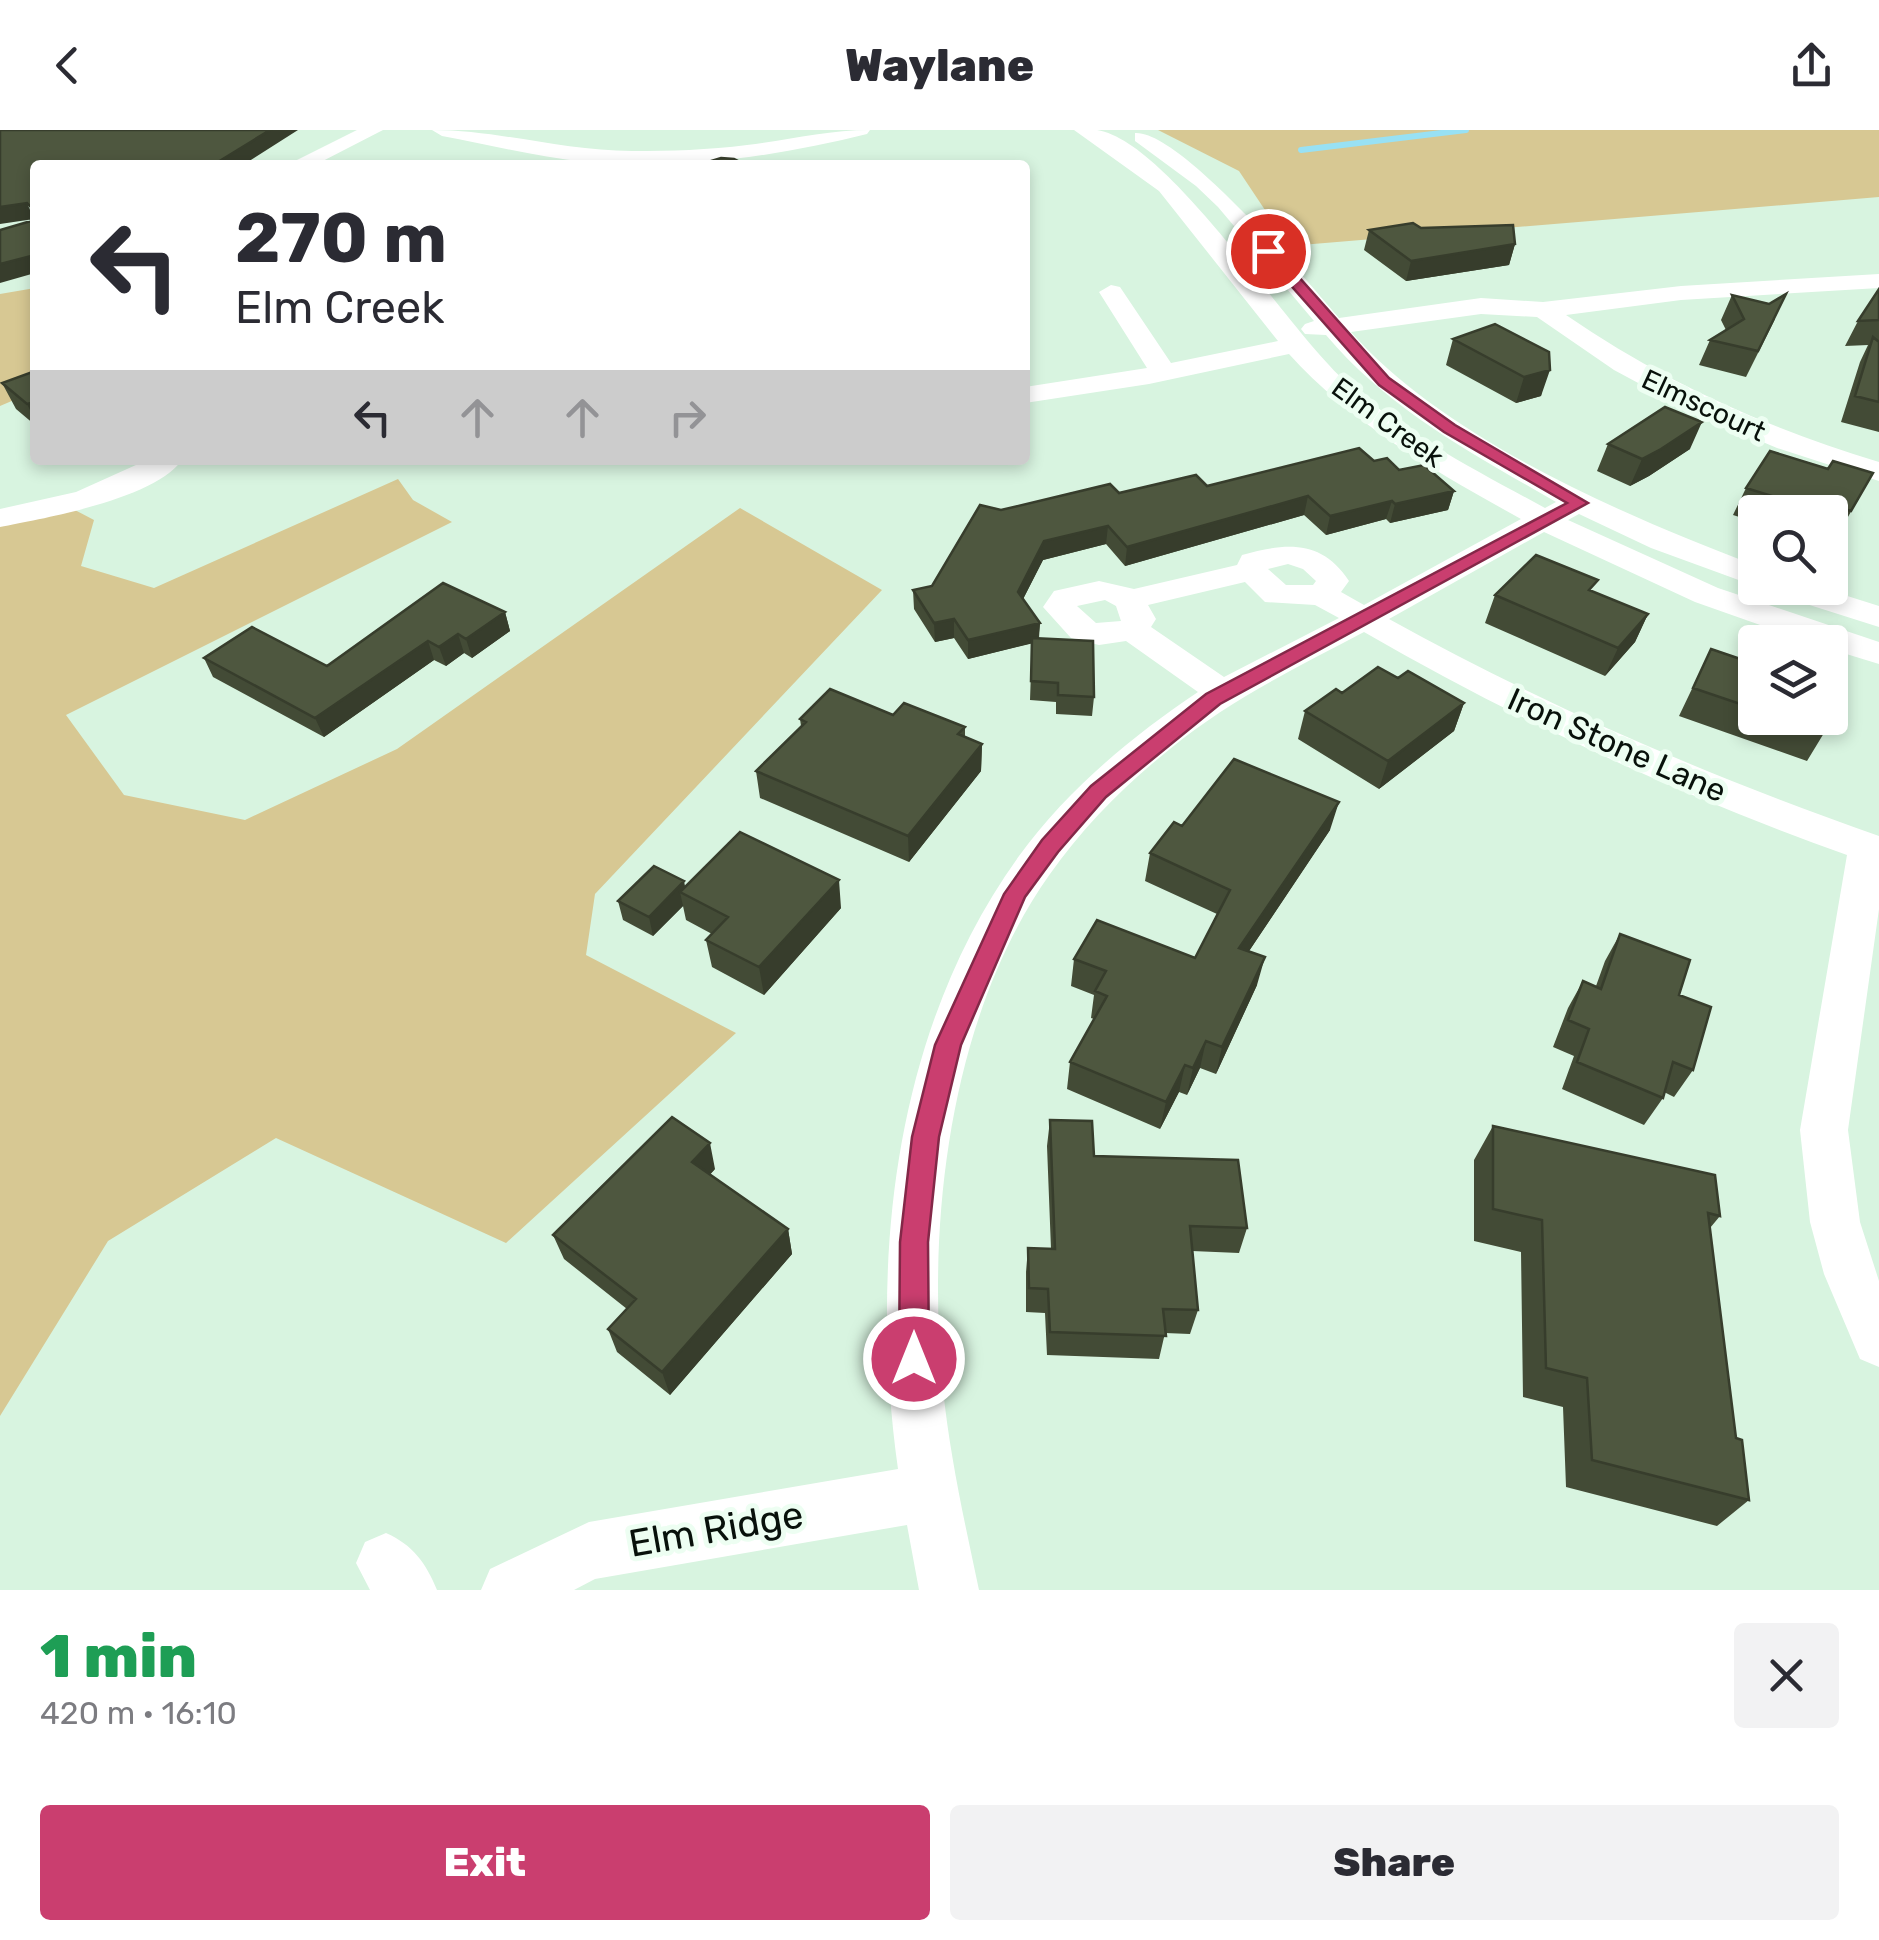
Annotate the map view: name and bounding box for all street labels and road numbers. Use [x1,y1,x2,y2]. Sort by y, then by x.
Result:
street label: Elmscourt [1637,362,1771,449]
street label: Elm Creek [1325,371,1451,474]
street label: Iron Stone Lane [1502,680,1732,810]
street label: Elm Ridge [625,1491,807,1567]

